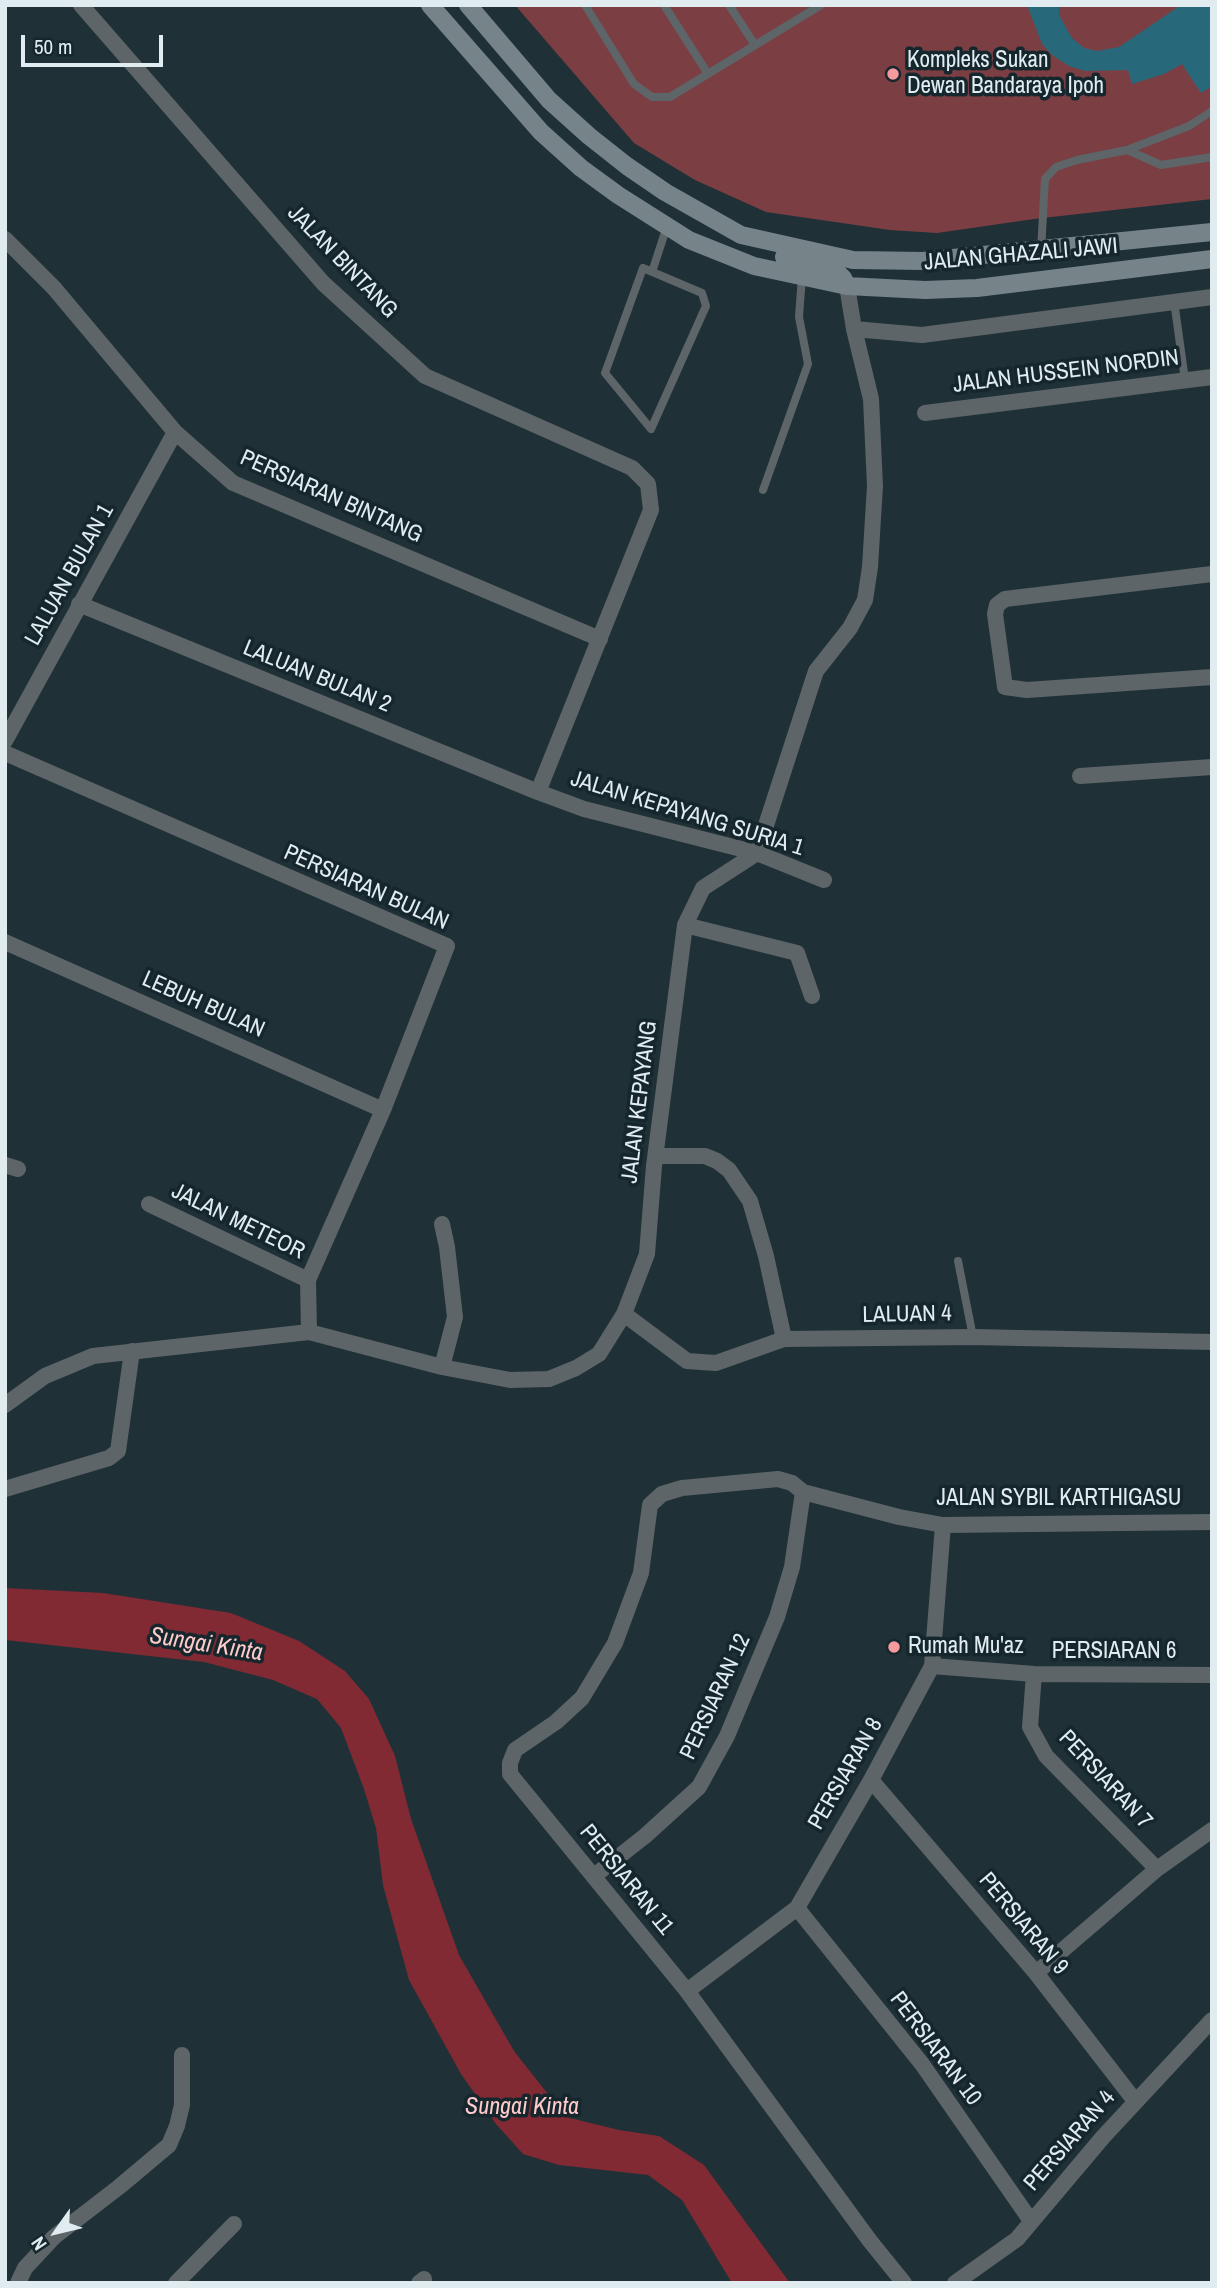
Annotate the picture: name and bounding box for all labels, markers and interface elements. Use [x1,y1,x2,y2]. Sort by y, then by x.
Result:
scale bar [24,21,166,65]
text: 50 m [34,32,72,61]
place label: Kompleks Sukan Dewan Bandaraya Ipoh [907,47,1104,101]
marker: Kompleks Sukan Dewan Bandaraya Ipoh [885,66,901,82]
street label: JALAN BINTANG [281,200,403,324]
street label: JALAN GHAZALI JAWI [923,233,1119,277]
street label: JALAN HUSSEIN NORDIN [951,344,1181,400]
street label: PERSIARAN BINTANG [236,444,426,550]
street label: LALUAN BULAN 1 [20,500,120,650]
street label: LALUAN BULAN 2 [239,635,395,719]
street label: JALAN KEPAYANG SURIA 1 [567,765,807,863]
street label: PERSIARAN BULAN [279,839,453,937]
street label: LEBUH BULAN [138,966,268,1044]
street label: JALAN KEPAYANG [616,1019,664,1185]
street label: JALAN METEOR [167,1178,309,1266]
street label: LALUAN 4 [862,1300,952,1330]
street label: JALAN SYBIL KARTHIGASU [937,1485,1181,1513]
water label: Sungai Kinta [148,1622,264,1668]
street label: PERSIARAN 12 [675,1630,757,1764]
place label: Rumah Mu'az [908,1633,1024,1661]
street label: PERSIARAN 6 [1052,1638,1176,1666]
marker: Rumah Mu'az [886,1639,902,1655]
street label: PERSIARAN 8 [803,1713,889,1835]
street label: PERSIARAN 7 [1052,1725,1158,1835]
street label: PERSIARAN 11 [573,1819,679,1941]
street label: PERSIARAN 9 [972,1867,1074,1981]
street label: PERSIARAN 10 [883,1987,987,2111]
street label: PERSIARAN 4 [1019,2085,1121,2197]
water label: Sungai Kinta [465,2094,579,2122]
north arrow [21,2197,91,2267]
text: N [25,2232,53,2256]

